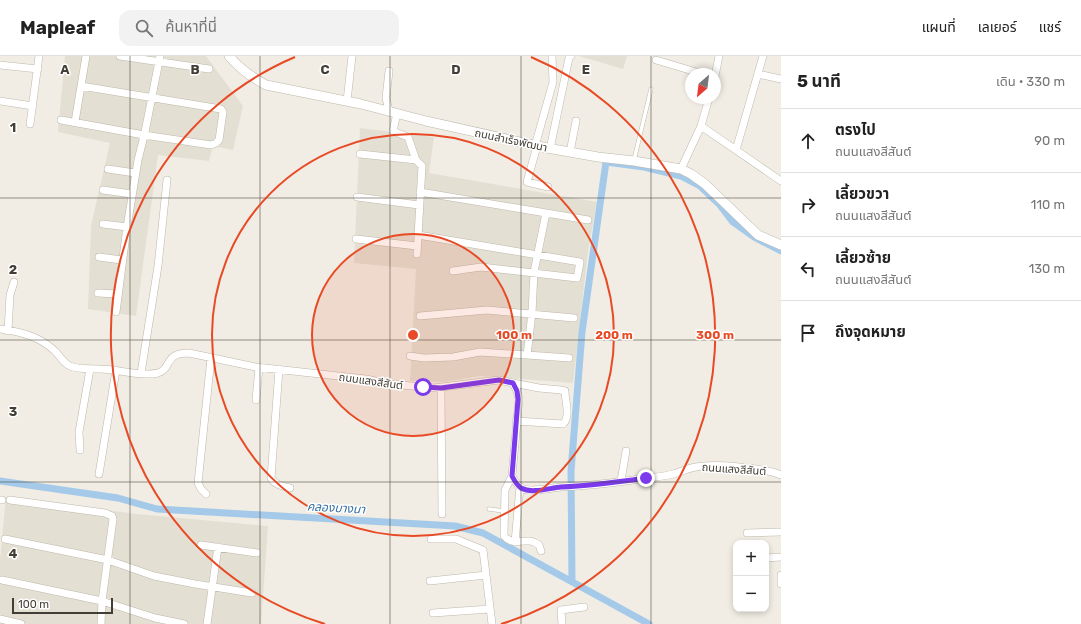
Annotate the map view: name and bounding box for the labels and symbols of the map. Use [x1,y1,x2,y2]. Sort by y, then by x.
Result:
text: A [60,62,70,77]
text: B [190,62,200,77]
text: C [320,62,330,77]
text: D [451,62,461,77]
text: E [582,62,590,77]
north arrow [685,68,721,104]
text: 1 [10,120,16,135]
street label: ถนนสำเร็จพัฒนา [473,126,548,155]
text: 2 [9,262,17,277]
centre of rings [406,328,420,342]
text: 100 m [496,328,532,342]
text: 200 m [595,328,633,342]
text: 300 m [696,328,734,342]
street label: ถนนแสงสีสันต์ [338,371,404,392]
route start [414,378,432,396]
text: 3 [9,404,18,419]
street label: ถนนแสงสีสันต์ [701,461,767,478]
route end [637,469,655,487]
water label: คลองบางนา [306,499,367,517]
text: 4 [9,546,18,561]
scale bar [12,596,113,615]

